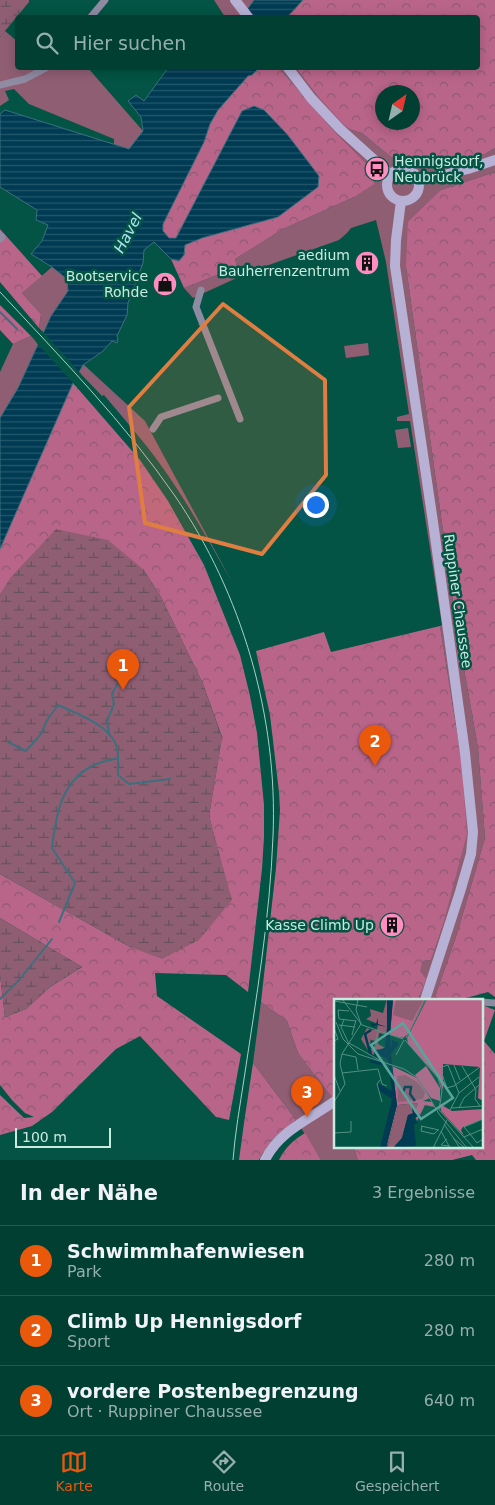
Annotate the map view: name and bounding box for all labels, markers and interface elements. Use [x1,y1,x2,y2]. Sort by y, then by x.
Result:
search box [15,15,480,70]
icon: search [33,29,61,57]
text: Hier suchen [73,32,186,54]
north arrow [375,85,420,130]
place label: Hennigsdorf, Neubrück [394,153,484,185]
bus stop icon: Hennigsdorf, Neubrück [364,156,390,182]
water label: Havel [110,209,146,256]
place label: aedium Bauherrenzentrum [218,247,350,279]
building icon: aedium Bauherrenzentrum [354,250,380,276]
place label: Bootservice Rohde [66,268,148,300]
shop icon: Bootservice Rohde [152,271,178,297]
your location [303,492,329,518]
street label: Ruppiner Chaussee [441,533,475,669]
pin: 1 [107,649,139,690]
pin: 2 [359,725,391,766]
building icon: Kasse Climb Up [379,912,405,938]
place label: Kasse Climb Up [265,917,374,933]
inset map [334,999,482,1148]
pin: 3 [291,1076,323,1117]
scale bar [15,1125,111,1148]
text: 100 m [22,1129,67,1145]
text: In der Nähe [20,1181,158,1205]
text: 3 Ergebnisse [372,1183,475,1202]
text: Schwimmhafenwiesen [67,1240,305,1262]
text: 1 [30,1251,42,1270]
text: 280 m [424,1251,475,1270]
text: Park [67,1262,102,1281]
text: Climb Up Hennigsdorf [67,1310,301,1332]
text: 2 [30,1321,42,1340]
text: 280 m [424,1321,475,1340]
text: Sport [67,1332,110,1351]
text: vordere Postenbegrenzung [67,1380,359,1402]
text: 3 [30,1391,42,1410]
text: 640 m [424,1391,475,1410]
text: Ort · Ruppiner Chaussee [67,1402,262,1421]
tab: Karte [55,1448,93,1494]
tab: Route [204,1448,244,1494]
tab: Gespeichert [355,1448,440,1494]

